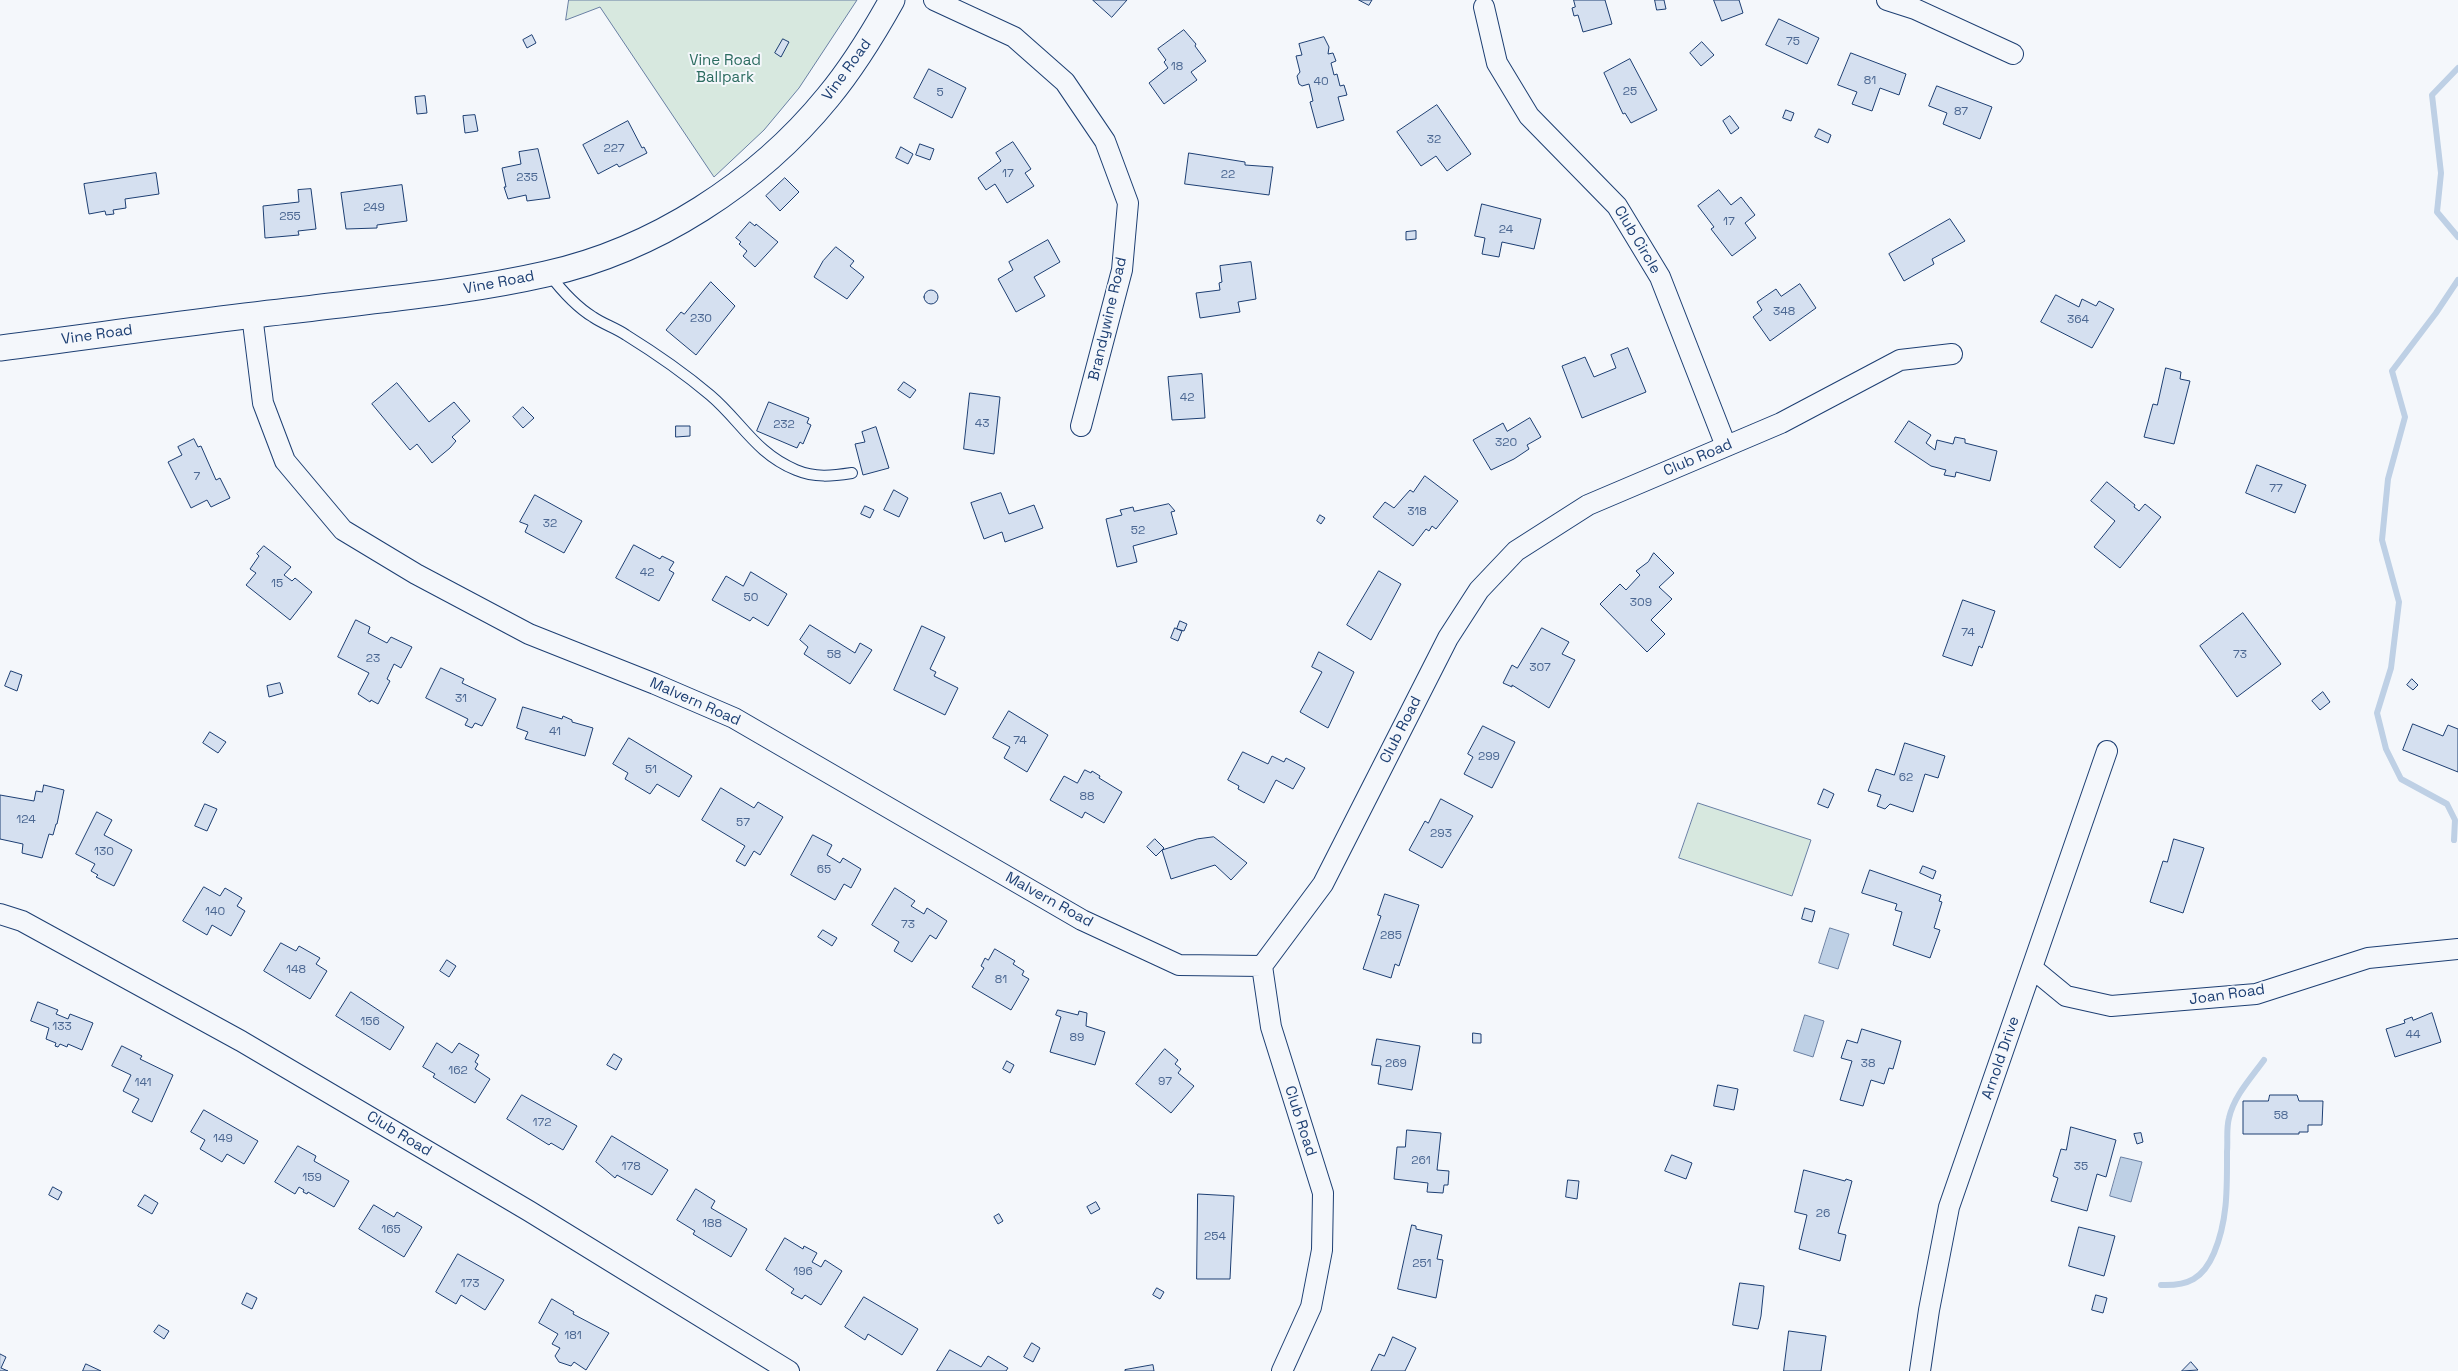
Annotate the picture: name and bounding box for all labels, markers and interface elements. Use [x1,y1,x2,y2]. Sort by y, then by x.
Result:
house number: 75 [1786,35,1800,49]
street label: Vine Road [819,36,875,104]
park label: Vine Road Ballpark [689,52,761,87]
house number: 18 [1171,60,1183,74]
house number: 81 [1864,74,1876,88]
house number: 40 [1313,75,1329,89]
house number: 25 [1623,85,1637,99]
house number: 5 [936,86,944,100]
house number: 87 [1954,105,1968,119]
house number: 32 [1427,133,1441,147]
house number: 227 [603,142,625,156]
house number: 17 [1002,167,1014,181]
house number: 22 [1221,168,1235,182]
house number: 235 [516,171,538,185]
house number: 249 [363,201,385,215]
street label: Club Circle [1610,203,1664,277]
house number: 255 [279,210,301,224]
house number: 17 [1723,215,1735,229]
house number: 24 [1499,223,1513,237]
street label: Brandywine Road [1085,255,1131,383]
street label: Vine Road [462,267,536,299]
house number: 348 [1773,305,1795,319]
house number: 230 [690,312,712,326]
house number: 364 [2067,313,2089,327]
street label: Vine Road [60,321,134,349]
house number: 42 [1180,391,1194,405]
house number: 43 [975,417,989,431]
house number: 232 [773,418,795,432]
street label: Club Road [1661,435,1735,481]
house number: 320 [1495,436,1517,450]
house number: 7 [194,470,200,484]
house number: 77 [2269,482,2283,496]
house number: 318 [1407,505,1427,519]
house number: 32 [543,517,557,531]
house number: 52 [1131,524,1145,538]
house number: 42 [640,566,654,580]
house number: 15 [271,577,283,591]
house number: 50 [744,591,758,605]
house number: 309 [1630,596,1652,610]
house number: 74 [1961,626,1975,640]
house number: 58 [827,648,841,662]
house number: 73 [2233,648,2247,662]
house number: 23 [366,652,380,666]
house number: 307 [1529,661,1551,675]
street label: Malvern Road [647,674,743,730]
house number: 31 [455,692,467,706]
street label: Club Road [1376,693,1426,767]
house number: 41 [549,725,561,739]
house number: 74 [1013,734,1027,748]
house number: 299 [1478,750,1500,764]
house number: 51 [645,763,657,777]
house number: 62 [1899,771,1913,785]
house number: 88 [1080,790,1094,804]
house number: 124 [16,813,36,827]
house number: 57 [736,816,750,830]
house number: 293 [1430,827,1452,841]
house number: 130 [94,845,114,859]
house number: 65 [817,863,831,877]
street label: Malvern Road [1002,869,1096,931]
house number: 140 [205,905,225,919]
house number: 73 [901,918,915,932]
house number: 285 [1380,929,1402,943]
house number: 148 [286,963,306,977]
house number: 81 [995,973,1007,987]
street label: Joan Road [2188,981,2266,1009]
street label: Arnold Drive [1978,1014,2024,1102]
house number: 156 [360,1015,380,1029]
house number: 133 [52,1020,72,1034]
house number: 44 [2406,1028,2420,1042]
house number: 89 [1070,1031,1084,1045]
house number: 269 [1385,1057,1407,1071]
house number: 38 [1861,1057,1875,1071]
house number: 162 [448,1064,468,1078]
house number: 97 [1158,1075,1172,1089]
house number: 141 [134,1076,152,1090]
street label: Club Road [1280,1084,1320,1158]
street label: Club Road [363,1108,435,1160]
house number: 58 [2274,1109,2288,1123]
house number: 172 [533,1116,551,1130]
house number: 149 [213,1132,233,1146]
house number: 261 [1411,1154,1431,1168]
house number: 178 [621,1160,641,1174]
house number: 35 [2074,1160,2088,1174]
house number: 159 [302,1171,322,1185]
house number: 26 [1816,1207,1830,1221]
house number: 188 [702,1217,722,1231]
house number: 165 [381,1223,401,1237]
house number: 254 [1204,1230,1226,1244]
house number: 251 [1412,1257,1432,1271]
house number: 196 [793,1265,813,1279]
house number: 173 [460,1277,480,1291]
house number: 181 [564,1329,582,1343]

